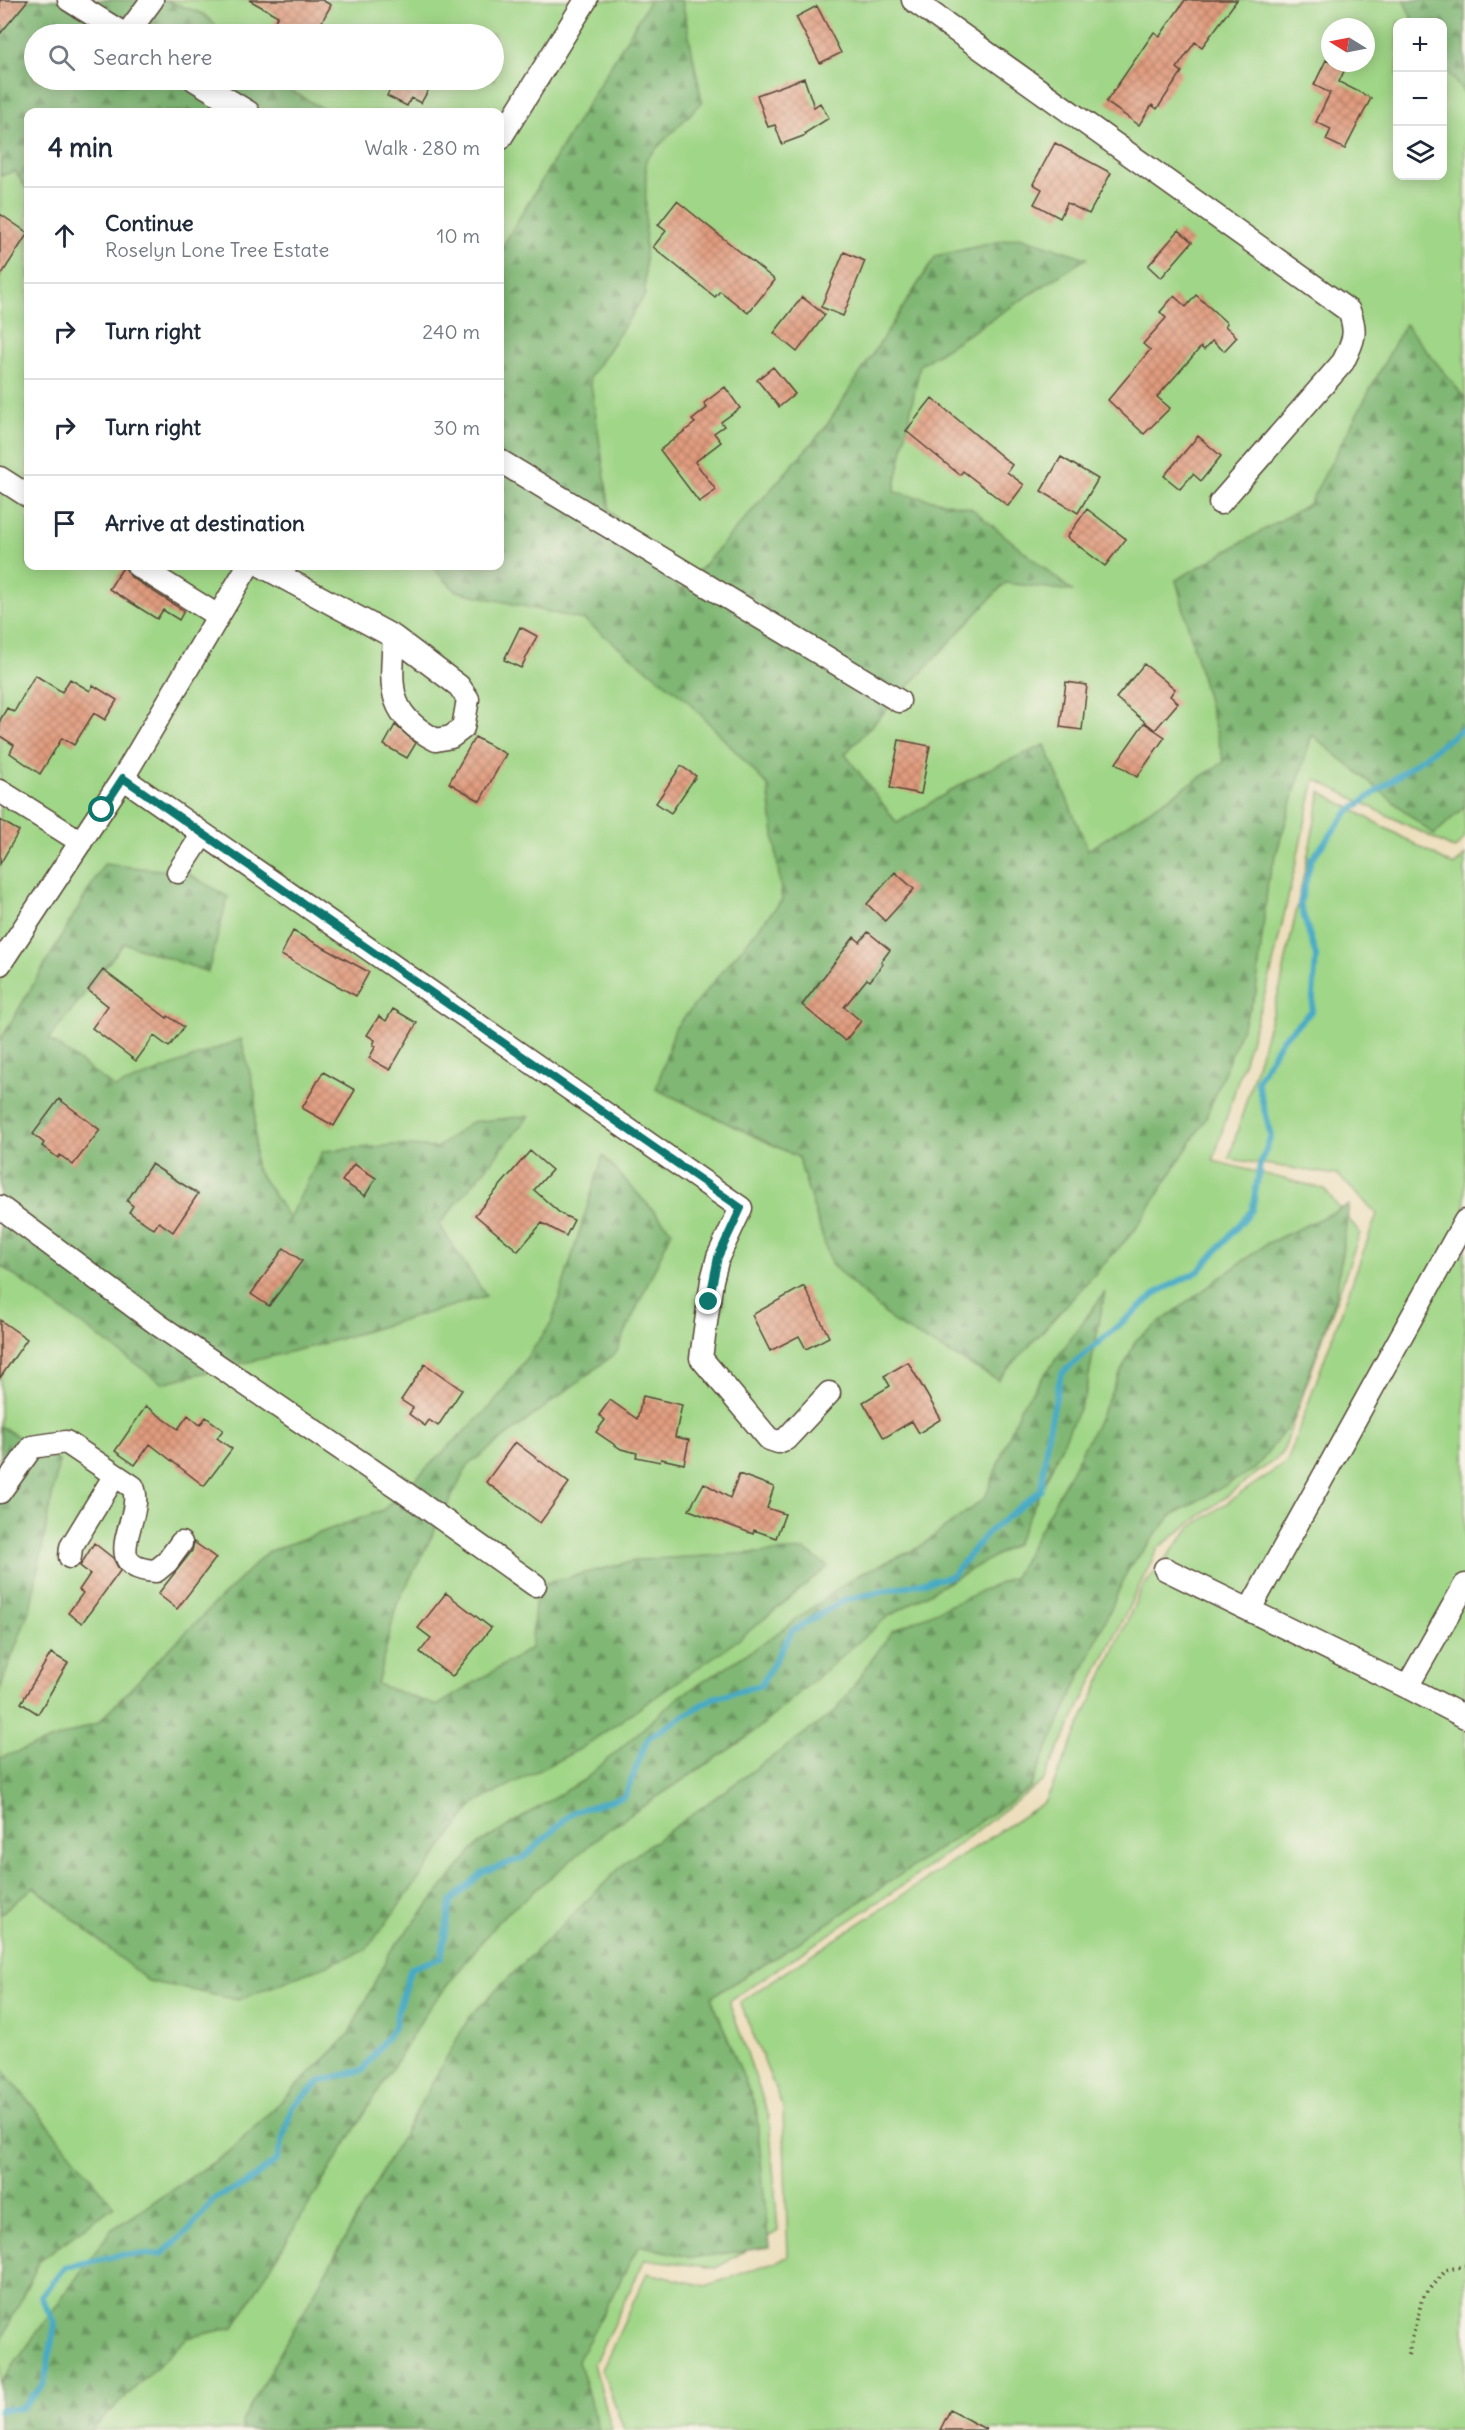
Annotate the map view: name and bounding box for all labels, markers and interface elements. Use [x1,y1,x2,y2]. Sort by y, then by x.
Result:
north arrow [1321,18,1375,72]
map controls [1393,18,1447,180]
button: + [1393,18,1447,72]
search box [24,24,504,90]
icon: search [45,41,78,74]
text: Search here [93,43,212,71]
button: − [1393,72,1447,126]
button: layers [1393,126,1447,180]
text: 4 min [48,131,113,164]
text: Walk · 280 m [364,135,480,160]
text: Continue [105,209,194,237]
icon: ahead [48,219,81,252]
text: 10 m [437,223,480,248]
text: Roselyn Lone Tree Estate [105,237,329,262]
icon: right [48,315,81,348]
text: Turn right [105,317,201,345]
text: 240 m [422,319,480,344]
icon: right [48,411,81,444]
text: Turn right [105,413,201,441]
text: 30 m [433,415,480,440]
icon: arrive [48,507,81,540]
text: Arrive at destination [105,509,305,537]
route start [88,796,114,822]
route end [695,1288,721,1314]

